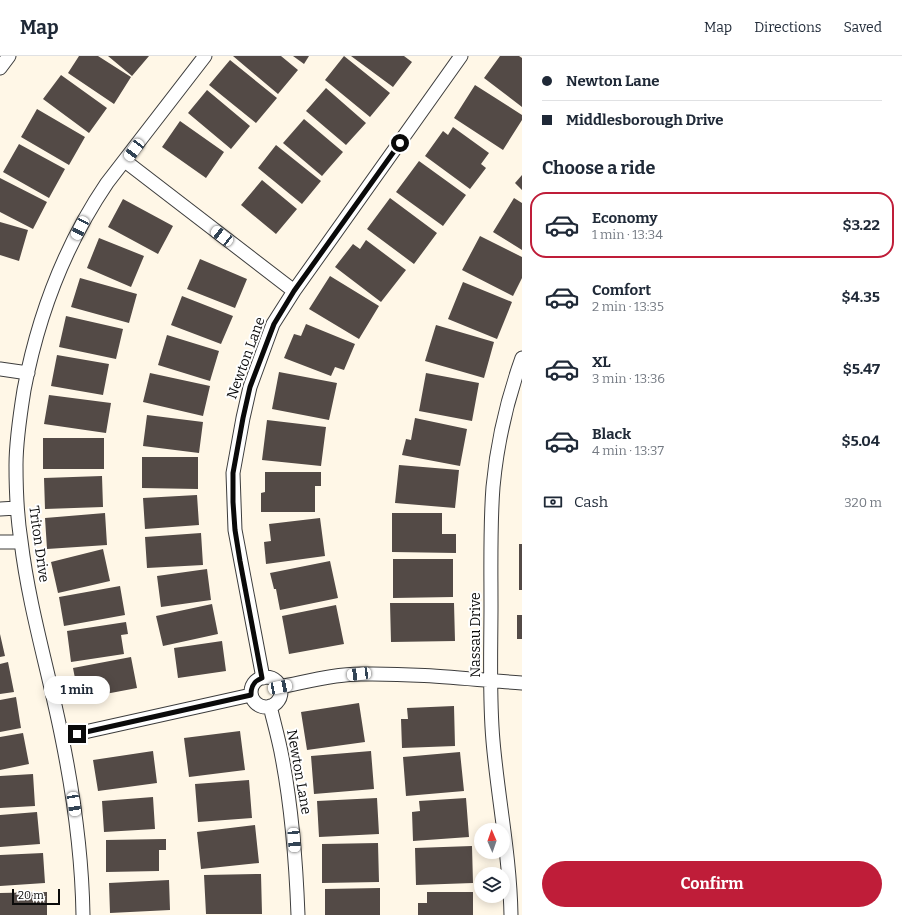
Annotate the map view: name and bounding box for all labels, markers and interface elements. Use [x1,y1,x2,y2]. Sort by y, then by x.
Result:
text: Map [20,16,59,39]
text: Map [704,19,732,36]
text: Directions [754,19,822,36]
text: Saved [844,19,882,36]
text: Newton Lane [566,72,660,90]
text: Middlesborough Drive [566,111,724,129]
route start [391,134,409,152]
car [122,137,146,163]
text: Choose a ride [542,157,655,179]
icon: car [544,207,580,243]
text: Economy [592,209,658,227]
car [69,215,91,241]
text: $3.22 [842,216,880,234]
car [209,224,235,248]
text: 1 min · 13:34 [592,227,663,242]
icon: car [544,279,580,315]
text: Comfort [592,281,651,299]
text: $4.35 [841,288,880,306]
text: 2 min · 13:35 [592,299,664,314]
street label: Newton Lane [223,315,269,401]
icon: car [544,351,580,387]
text: XL [592,353,611,371]
text: $5.47 [843,360,880,378]
text: 3 min · 13:36 [592,371,665,386]
icon: car [544,423,580,459]
text: Black [592,425,631,443]
text: $5.04 [841,432,880,450]
text: 4 min · 13:37 [592,443,664,458]
icon: cash [542,491,564,513]
text: Cash [574,493,608,511]
text: 320 m [844,495,882,510]
street label: Triton Drive [25,505,53,583]
street label: Nassau Drive [467,592,484,678]
car [346,667,372,681]
callout: 1 min [44,676,110,704]
car [267,679,293,695]
text: 1 min [61,682,93,697]
route end [68,725,86,743]
street label: Newton Lane [283,728,315,816]
car [66,791,82,817]
north arrow [474,823,510,859]
map controls [474,823,510,903]
car [287,828,301,852]
button: Confirm [542,861,882,907]
button: layers [474,867,510,903]
scale bar [12,887,60,906]
text: 20 m [18,889,44,902]

